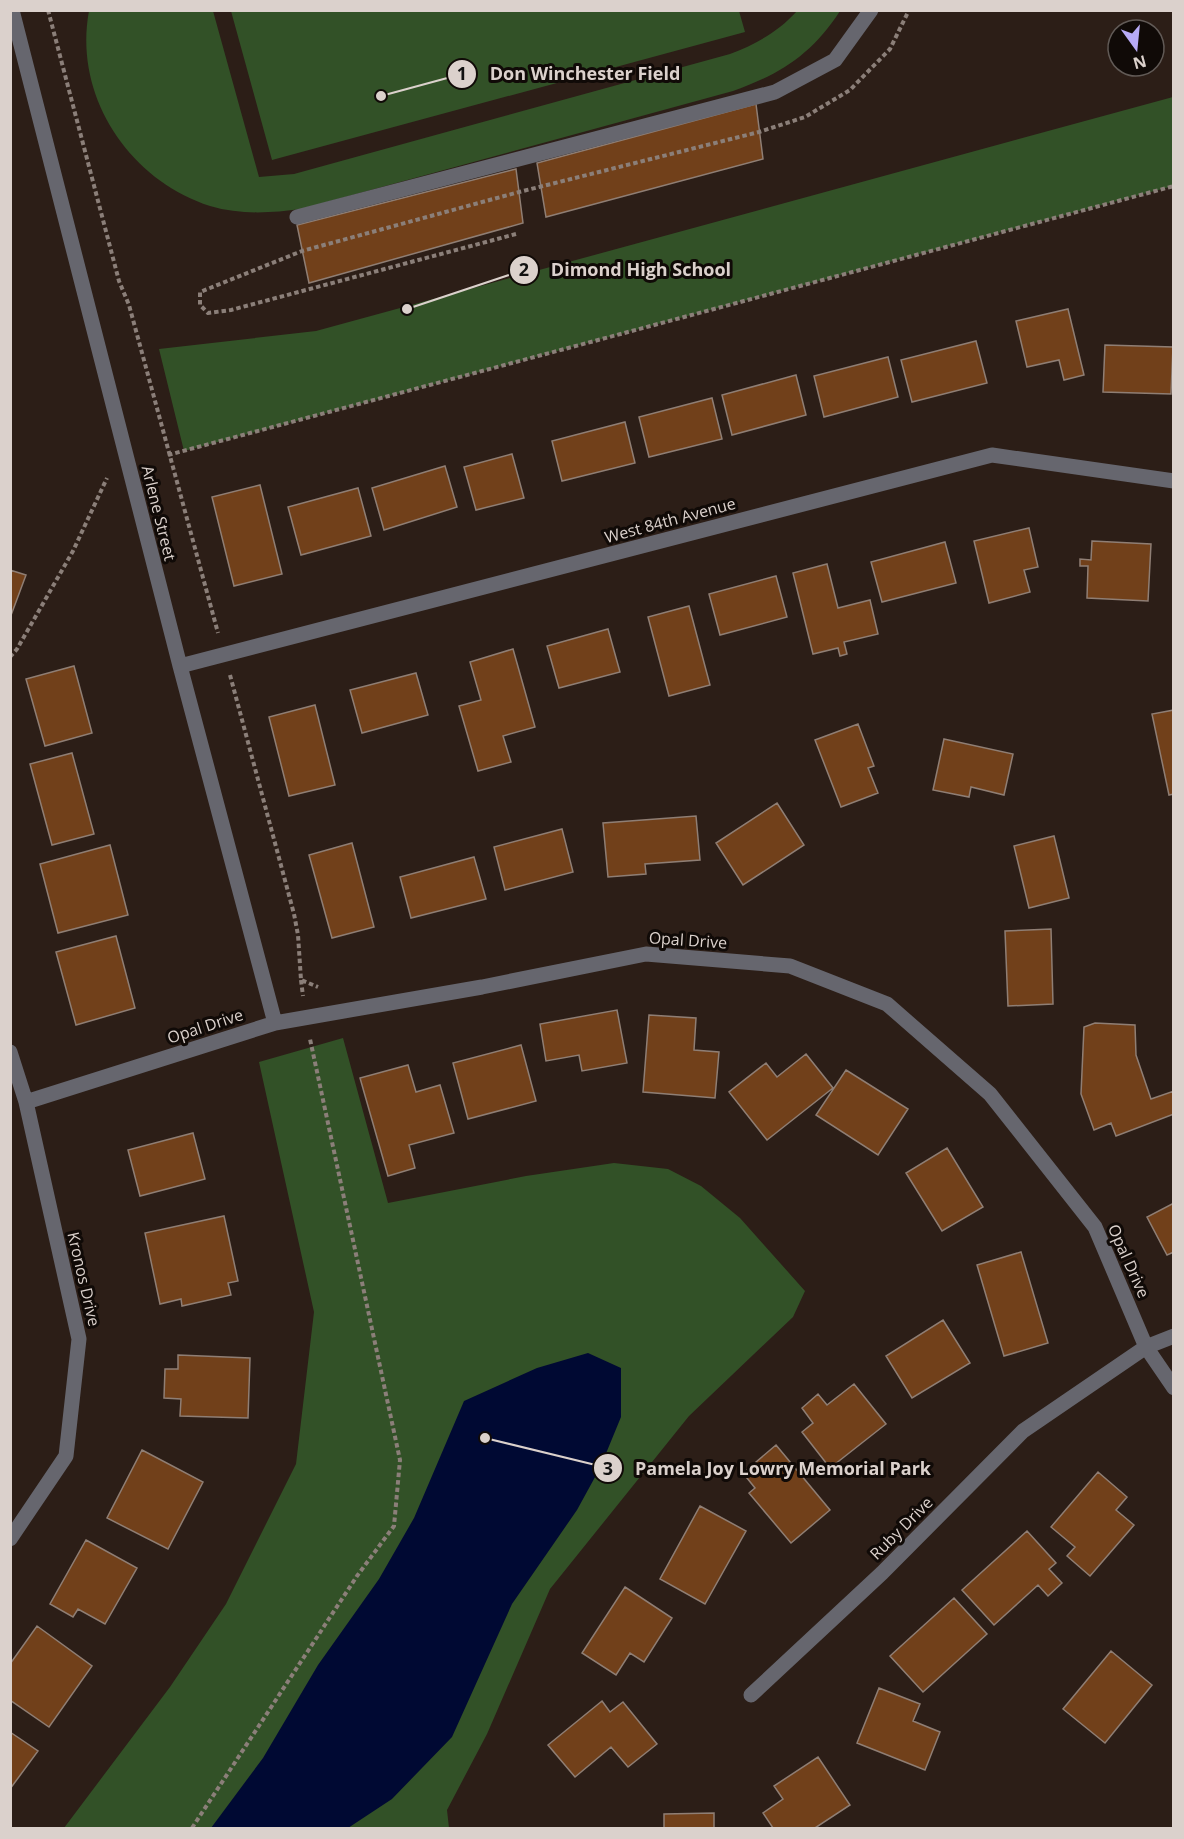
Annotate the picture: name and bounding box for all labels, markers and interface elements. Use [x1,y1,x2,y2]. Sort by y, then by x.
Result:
north arrow [1106,18,1166,78]
text: N [1131,50,1149,75]
callout: Don Winchester Field [447,56,692,92]
text: 1 [457,61,467,85]
text: Don Winchester Field [490,61,680,85]
callout: Dimond High School [509,252,743,288]
text: 2 [519,257,529,281]
text: Dimond High School [551,257,731,281]
street label: Arlene Street [137,463,182,563]
street label: West 84th Avenue [602,492,738,548]
street label: Opal Drive [648,926,728,954]
street label: Opal Drive [164,1003,246,1049]
street label: Opal Drive [1103,1221,1155,1301]
street label: Kronos Drive [62,1230,106,1328]
callout: Pamela Joy Lowry Memorial Park [593,1450,943,1486]
text: 3 [603,1456,613,1480]
text: Pamela Joy Lowry Memorial Park [635,1456,932,1480]
street label: Ruby Drive [865,1492,937,1564]

